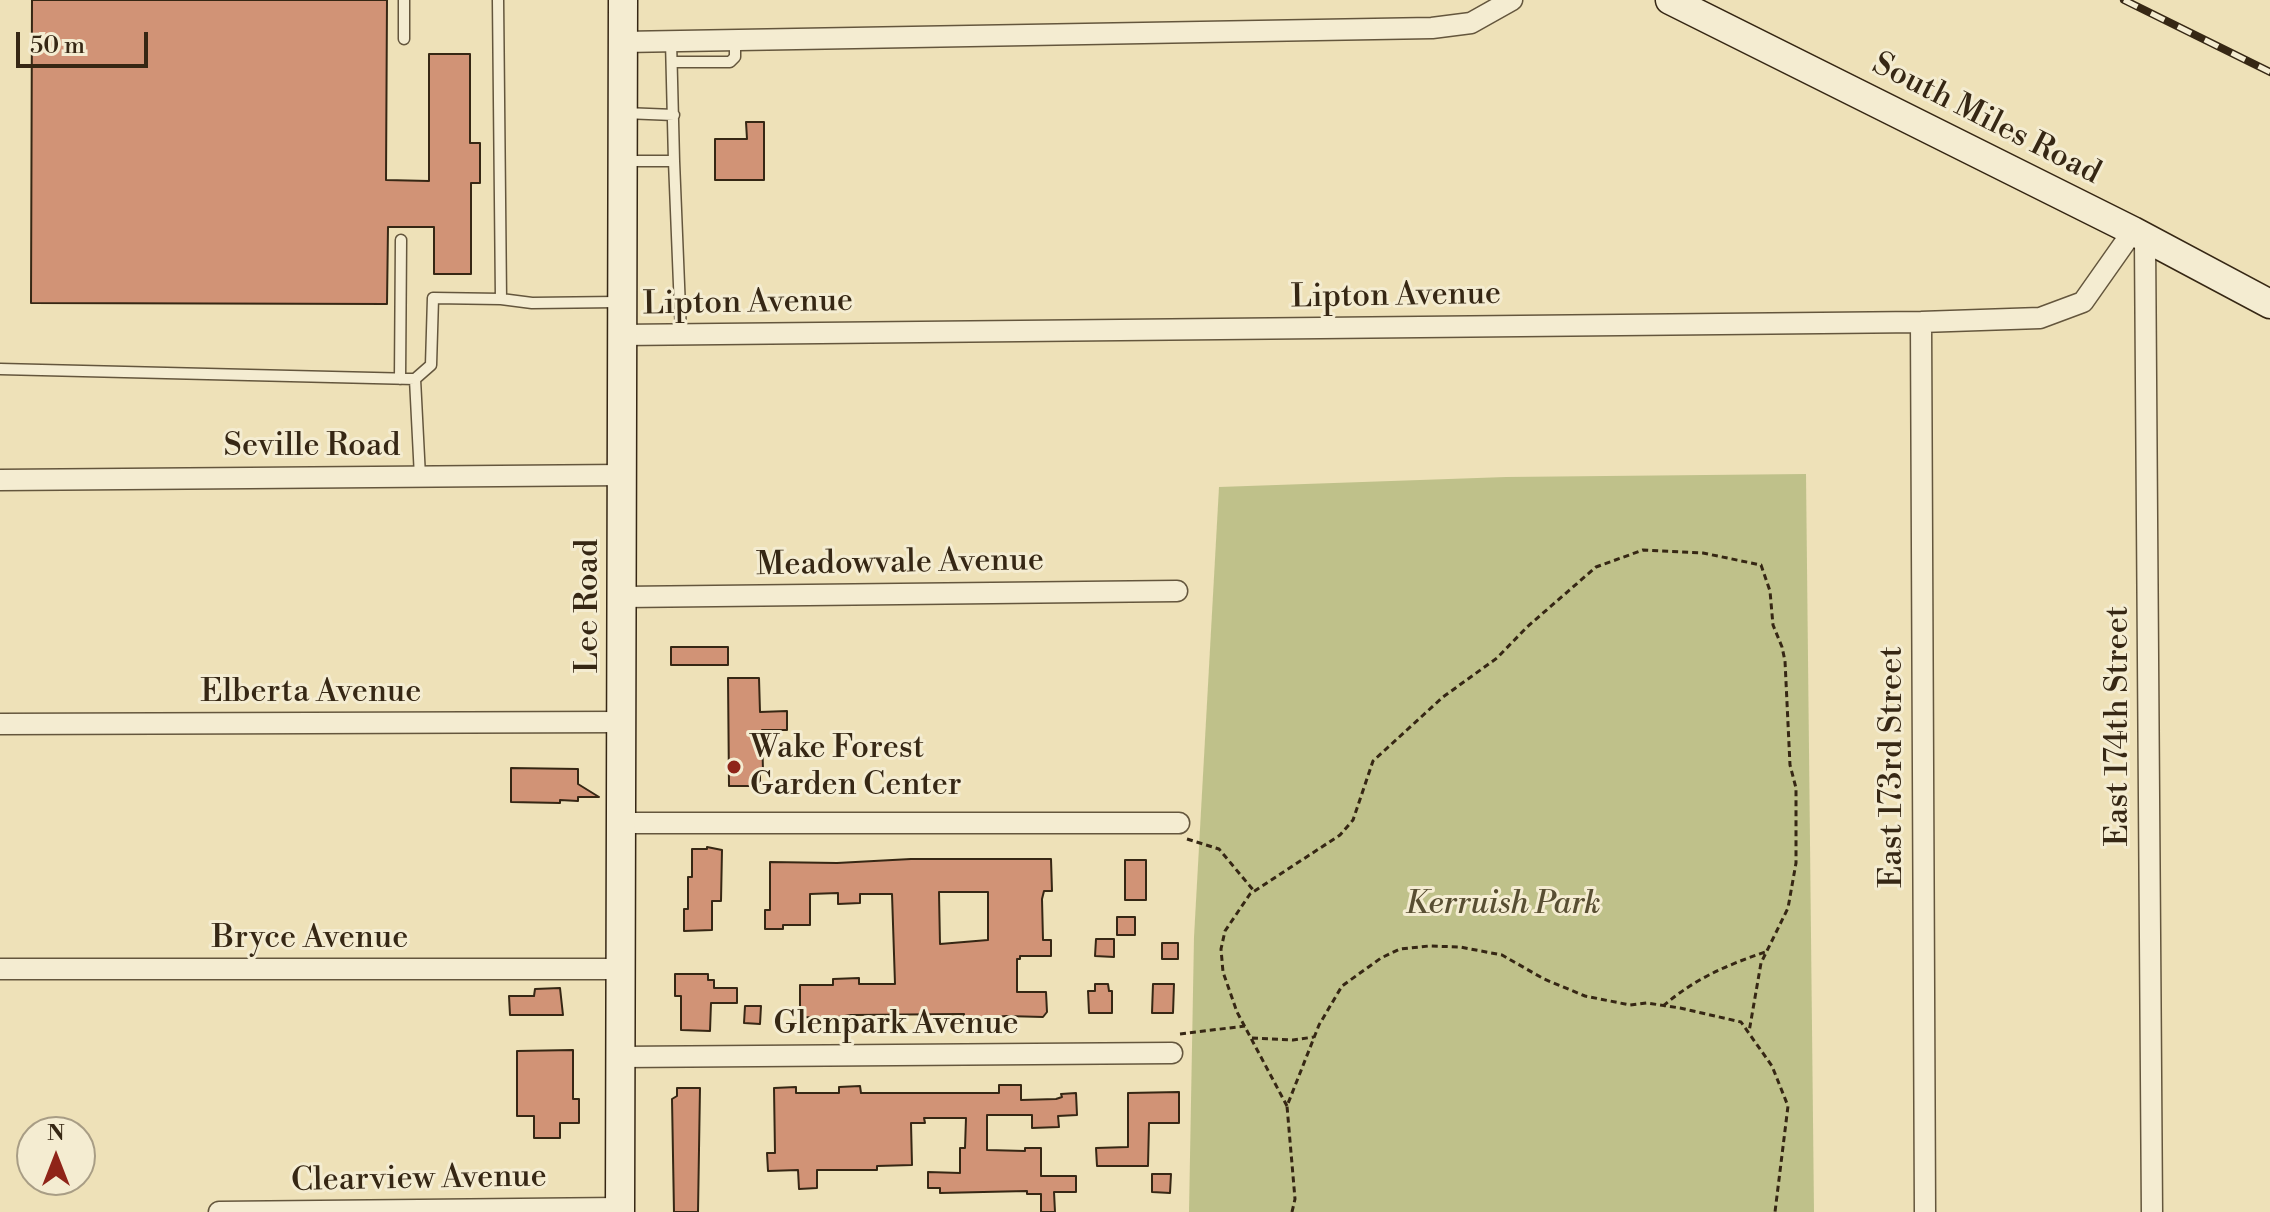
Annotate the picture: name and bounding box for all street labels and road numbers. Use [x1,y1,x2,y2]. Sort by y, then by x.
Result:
street label: South Miles Road [1865,46,2107,194]
street label: Lipton Avenue [1291,276,1501,318]
street label: Lipton Avenue [643,283,853,325]
street label: Seville Road [224,428,400,466]
street label: Lee Road [570,539,608,673]
street label: Meadowvale Avenue [756,542,1044,586]
street label: East 174th Street [2100,606,2138,846]
street label: East 173rd Street [1874,646,1912,888]
street label: Elberta Avenue [201,674,421,712]
street label: Bryce Avenue [212,920,408,958]
street label: Glenpark Avenue [773,1006,1019,1044]
street label: Clearview Avenue [291,1159,547,1201]

